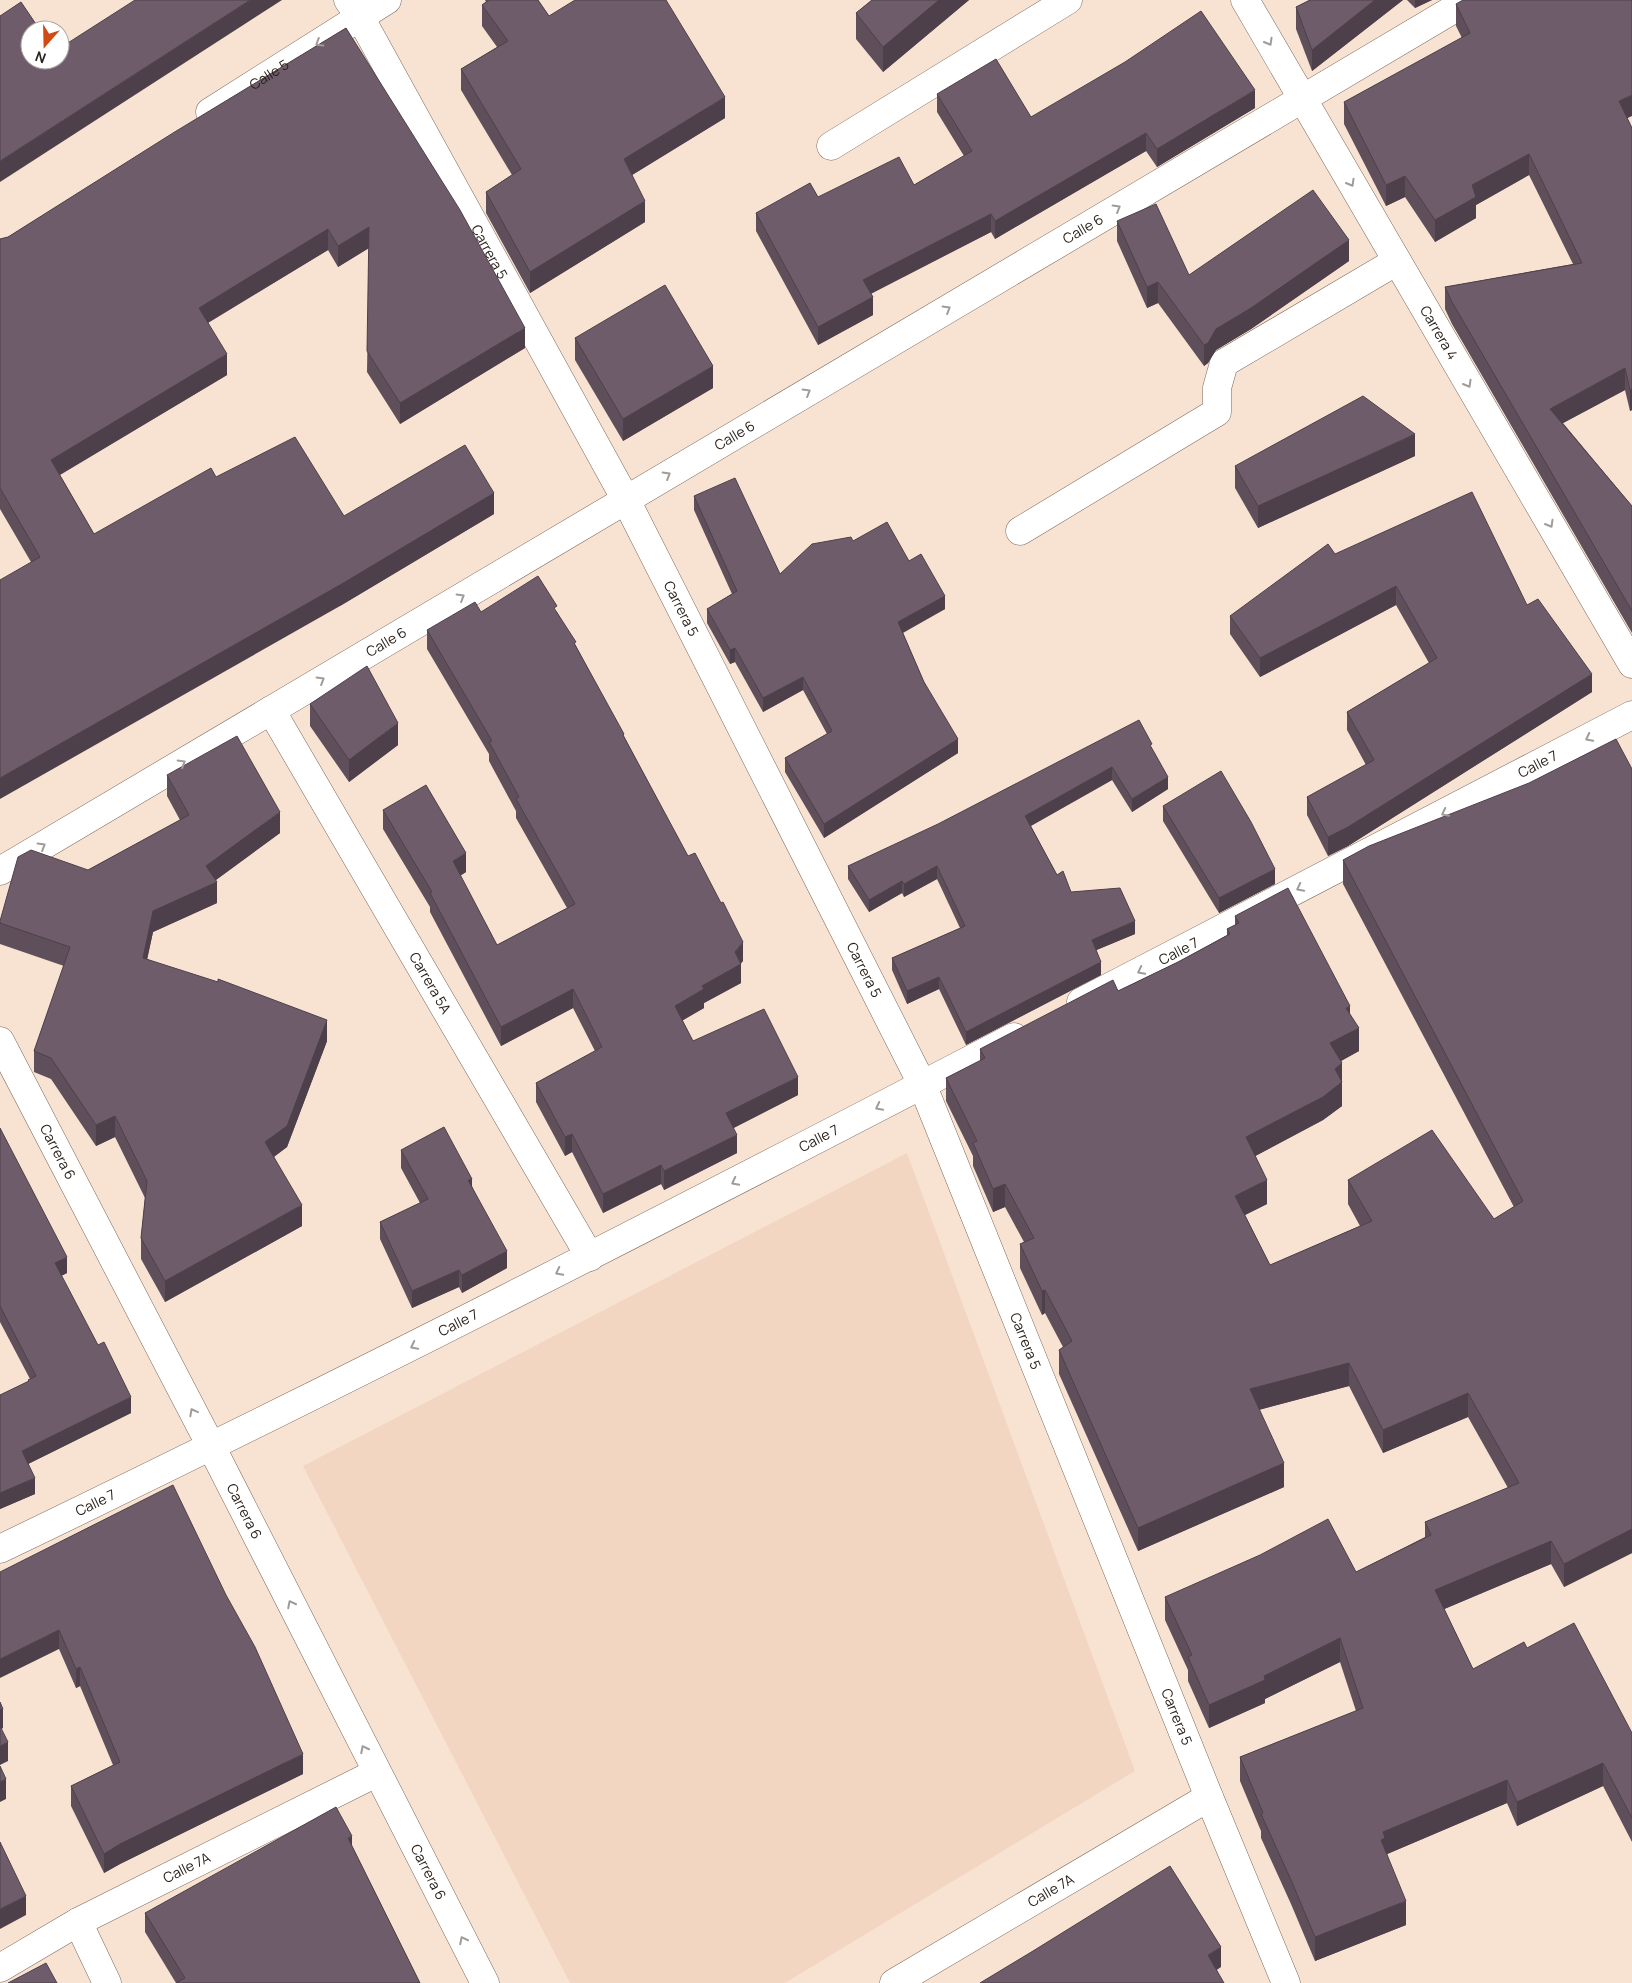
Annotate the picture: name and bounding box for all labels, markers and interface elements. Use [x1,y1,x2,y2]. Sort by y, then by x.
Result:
north arrow [20,20,70,70]
one-way arrow [315,37,324,46]
one-way arrow [1263,37,1273,46]
text: N [32,47,48,68]
street label: Calle 5 [245,54,292,94]
one-way arrow [1345,177,1355,186]
one-way arrow [1111,205,1120,215]
street label: Calle 6 [1059,209,1106,248]
street label: Carrera 5 [467,221,512,282]
street label: Carrera 4 [1416,302,1463,363]
one-way arrow [942,306,951,316]
one-way arrow [1462,378,1472,387]
one-way arrow [802,388,811,398]
street label: Calle 6 [711,416,758,454]
one-way arrow [662,471,671,481]
one-way arrow [1544,519,1554,528]
street label: Carrera 5 [660,578,703,639]
one-way arrow [456,594,465,604]
street label: Calle 6 [362,622,410,661]
one-way arrow [316,677,325,687]
one-way arrow [1585,732,1594,742]
street label: Calle 7 [1514,745,1561,782]
one-way arrow [176,760,185,770]
one-way arrow [1441,807,1450,817]
one-way arrow [36,843,45,853]
one-way arrow [1297,882,1306,892]
street label: Calle 7 [1155,933,1202,969]
street label: Carrera 5 [843,939,887,1000]
street label: Carrera 5A [405,948,456,1017]
one-way arrow [1137,965,1146,975]
one-way arrow [875,1101,884,1111]
street label: Calle 7 [795,1120,842,1156]
street label: Carrera 6 [36,1121,80,1183]
one-way arrow [731,1176,740,1186]
one-way arrow [556,1266,565,1276]
street label: Calle 7 [435,1304,481,1340]
street label: Carrera 5 [1006,1310,1046,1372]
one-way arrow [411,1339,420,1349]
one-way arrow [189,1408,199,1417]
street label: Carrera 6 [223,1480,267,1542]
street label: Calle 7 [72,1485,118,1520]
one-way arrow [287,1600,297,1609]
street label: Carrera 5 [1157,1685,1197,1748]
one-way arrow [360,1745,370,1754]
street label: Carrera 6 [407,1841,451,1903]
street label: Calle 7A [159,1847,213,1887]
street label: Calle 7A [1024,1869,1077,1911]
one-way arrow [459,1936,469,1945]

